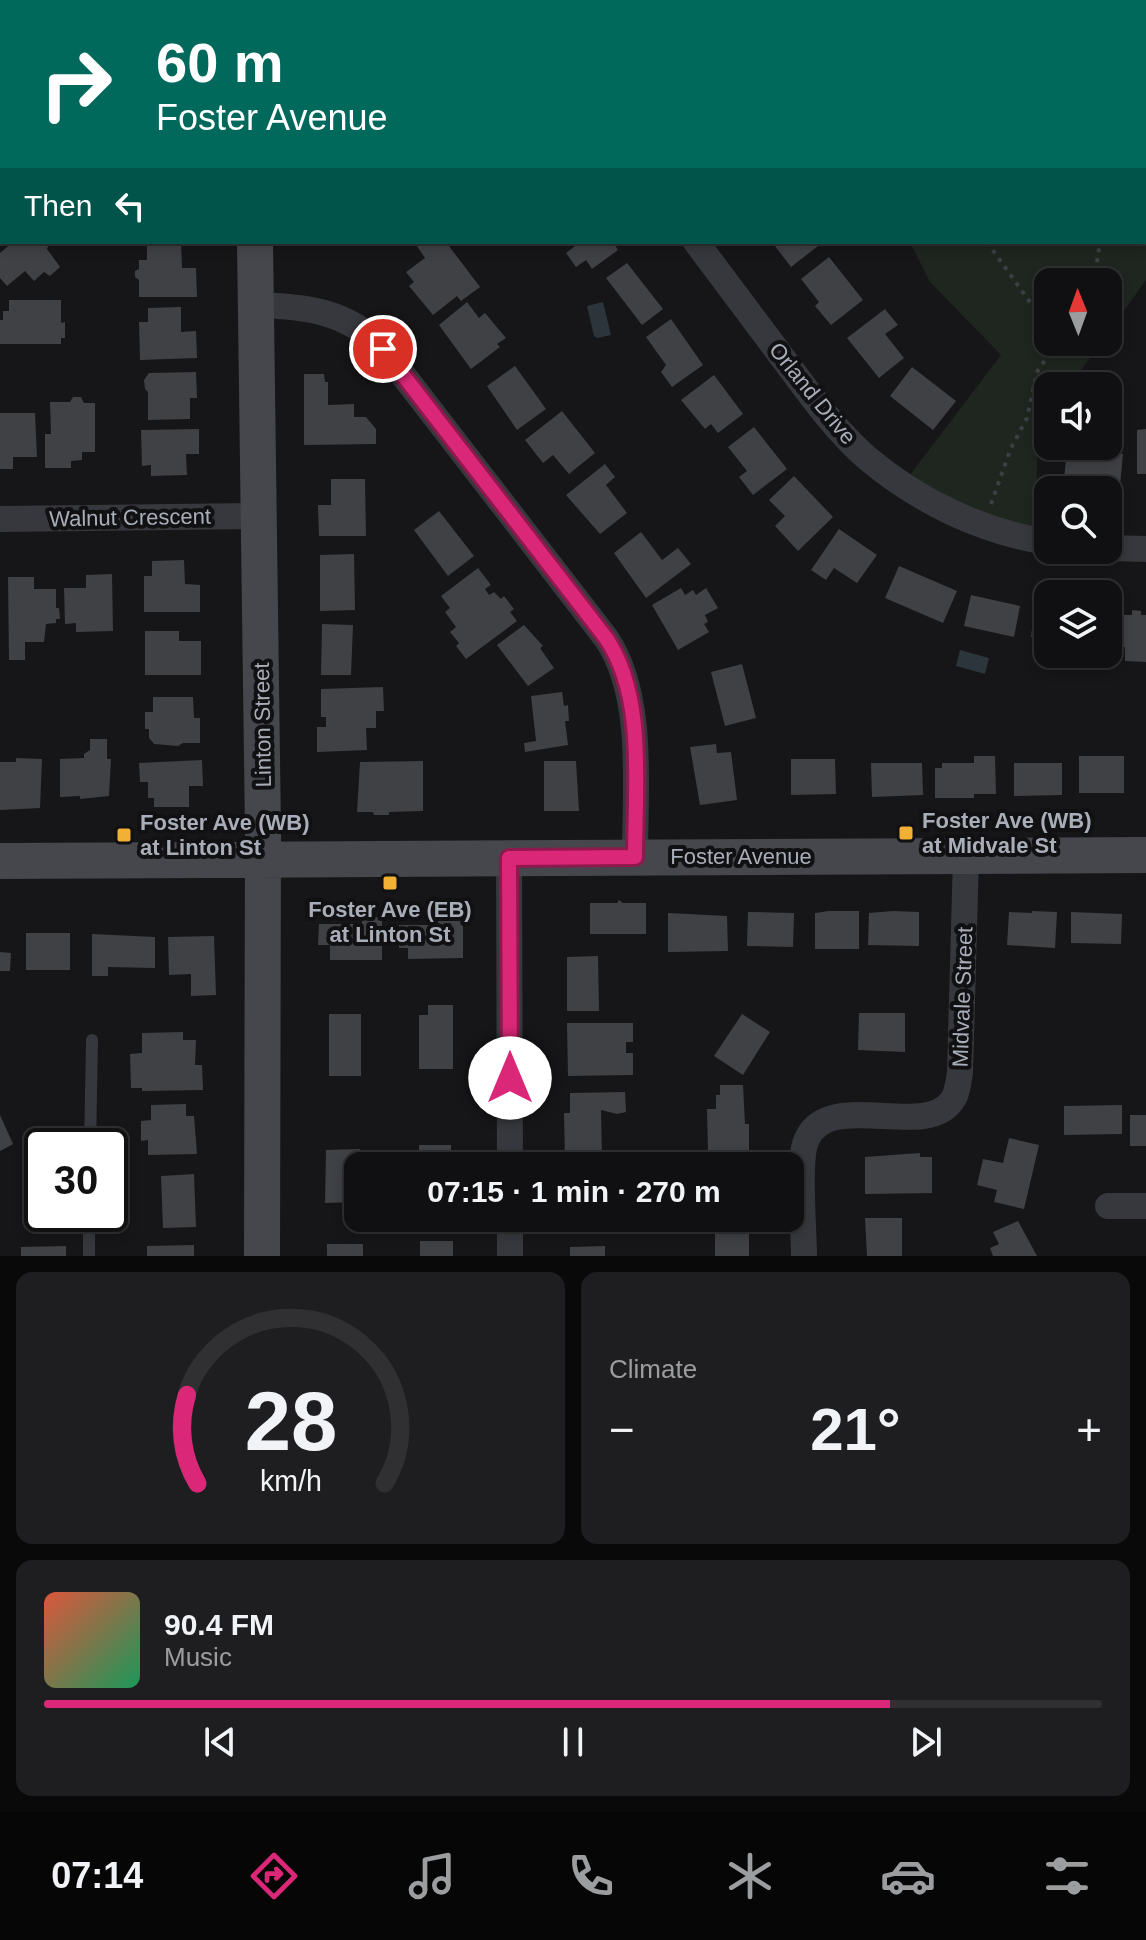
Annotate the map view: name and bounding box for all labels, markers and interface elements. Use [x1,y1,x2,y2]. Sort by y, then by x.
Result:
text: 60 m [156,31,284,94]
icon: right [24,32,128,136]
text: Foster Avenue [156,97,388,138]
icon: left [108,184,152,228]
text: Then [24,189,92,222]
north arrow [1034,268,1122,356]
map controls [1034,268,1122,668]
pin [349,315,417,383]
icon: arrive [361,327,405,371]
street label: Orland Drive [764,337,861,449]
button: sound [1034,372,1122,460]
button: search [1034,476,1122,564]
street label: Walnut Crescent [49,504,211,531]
button: layers [1034,580,1122,668]
street label: Linton Street [249,662,276,788]
place label: Foster Ave (WB) at Midvale St [922,808,1092,858]
place label: Foster Ave (WB) at Linton St [140,810,310,860]
marker: Foster Ave (WB) at Midvale St [897,824,915,842]
marker: Foster Ave (WB) at Linton St [115,826,133,844]
street label: Foster Avenue [670,844,812,869]
marker: Foster Ave (EB) at Linton St [381,874,399,892]
place label: Foster Ave (EB) at Linton St [308,897,472,947]
street label: Midvale Street [948,926,977,1068]
position arrow [468,1036,552,1120]
speed limit sign: 30 [24,1128,128,1232]
text: 07:15 · 1 min · 270 m [427,1175,721,1208]
text: Climate [609,1354,697,1384]
text: 28 [244,1375,337,1468]
text: 21° [810,1396,901,1463]
text: − [609,1405,635,1454]
text: + [1076,1405,1102,1454]
text: km/h [260,1465,321,1497]
text: 90.4 FM [164,1608,274,1641]
text: Music [164,1642,232,1672]
icon: previous [198,1720,242,1764]
icon: pause [551,1720,595,1764]
icon: next [904,1720,948,1764]
icon: directions [246,1848,302,1904]
icon: music [404,1848,460,1904]
icon: phone [563,1848,619,1904]
icon: climate [722,1848,778,1904]
icon: car [880,1848,936,1904]
icon: filters [1039,1848,1095,1904]
text: 07:14 [51,1855,143,1896]

